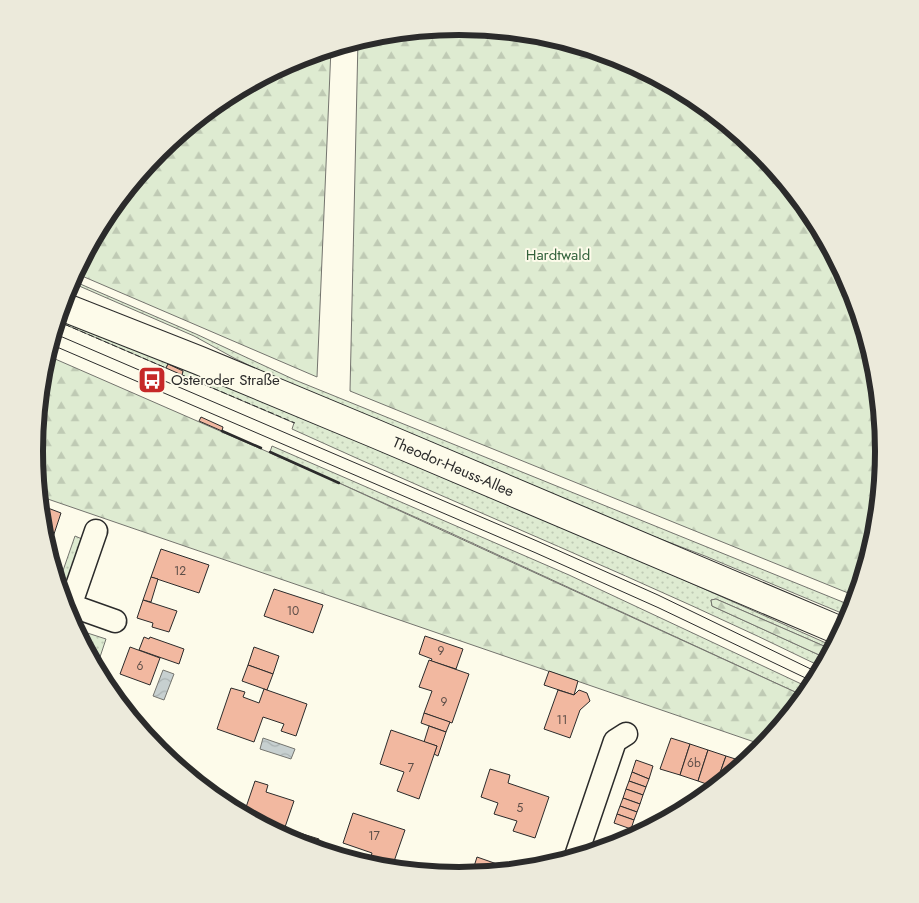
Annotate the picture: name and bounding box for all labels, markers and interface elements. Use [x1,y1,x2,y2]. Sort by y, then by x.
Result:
park label: Hardtwald [526,244,590,266]
bus stop icon: Osteroder Straße [137,365,167,395]
place label: Osteroder Straße [171,369,280,391]
street label: Theodor-Heuss-Allee [389,431,518,502]
house number: 12 [174,562,186,580]
house number: 10 [287,602,299,620]
house number: 9 [438,642,445,660]
house number: 6 [137,657,144,675]
house number: 9 [441,693,448,711]
house number: 11 [557,711,567,729]
house number: 6b [687,754,701,772]
house number: 7 [408,759,415,777]
house number: 5 [517,799,524,817]
house number: 17 [368,827,381,845]

